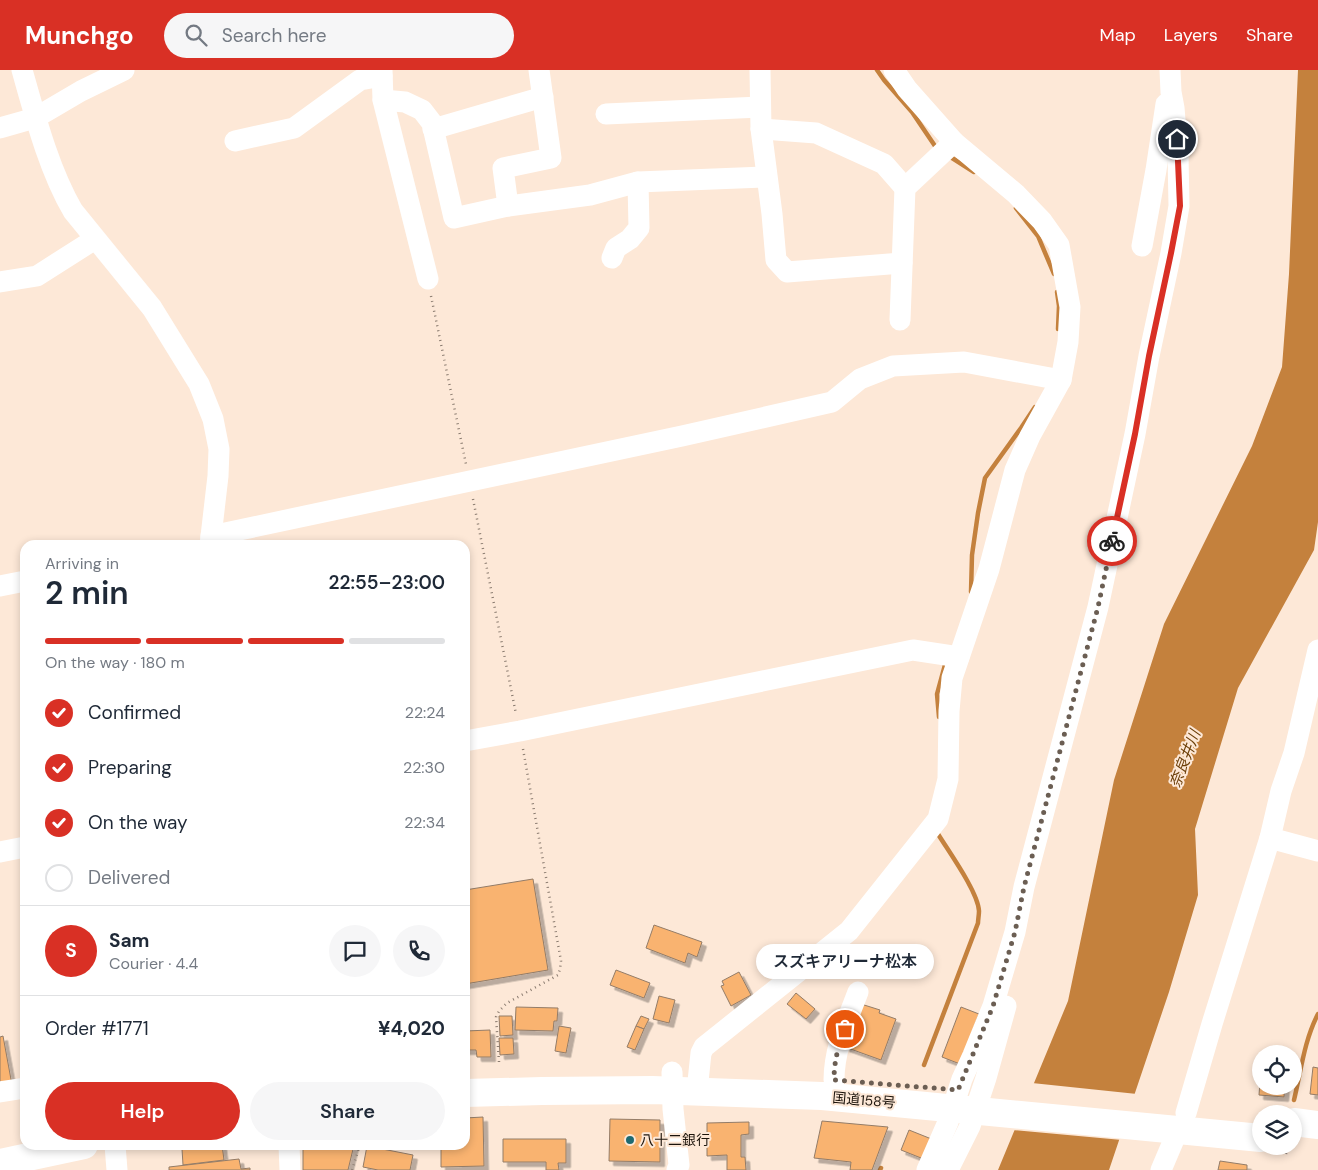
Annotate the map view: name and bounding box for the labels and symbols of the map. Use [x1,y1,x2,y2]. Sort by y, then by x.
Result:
pin [1156,118,1198,160]
courier [1087,516,1137,566]
water label: 奈良井川 [1165,726,1206,791]
callout: スズキアリーナ松本 [756,944,934,979]
pin [824,1008,866,1050]
street label: 国道158号 [832,1088,896,1112]
place label: 八十二銀行 [640,1131,710,1149]
marker: 八十二銀行 [624,1134,636,1146]

